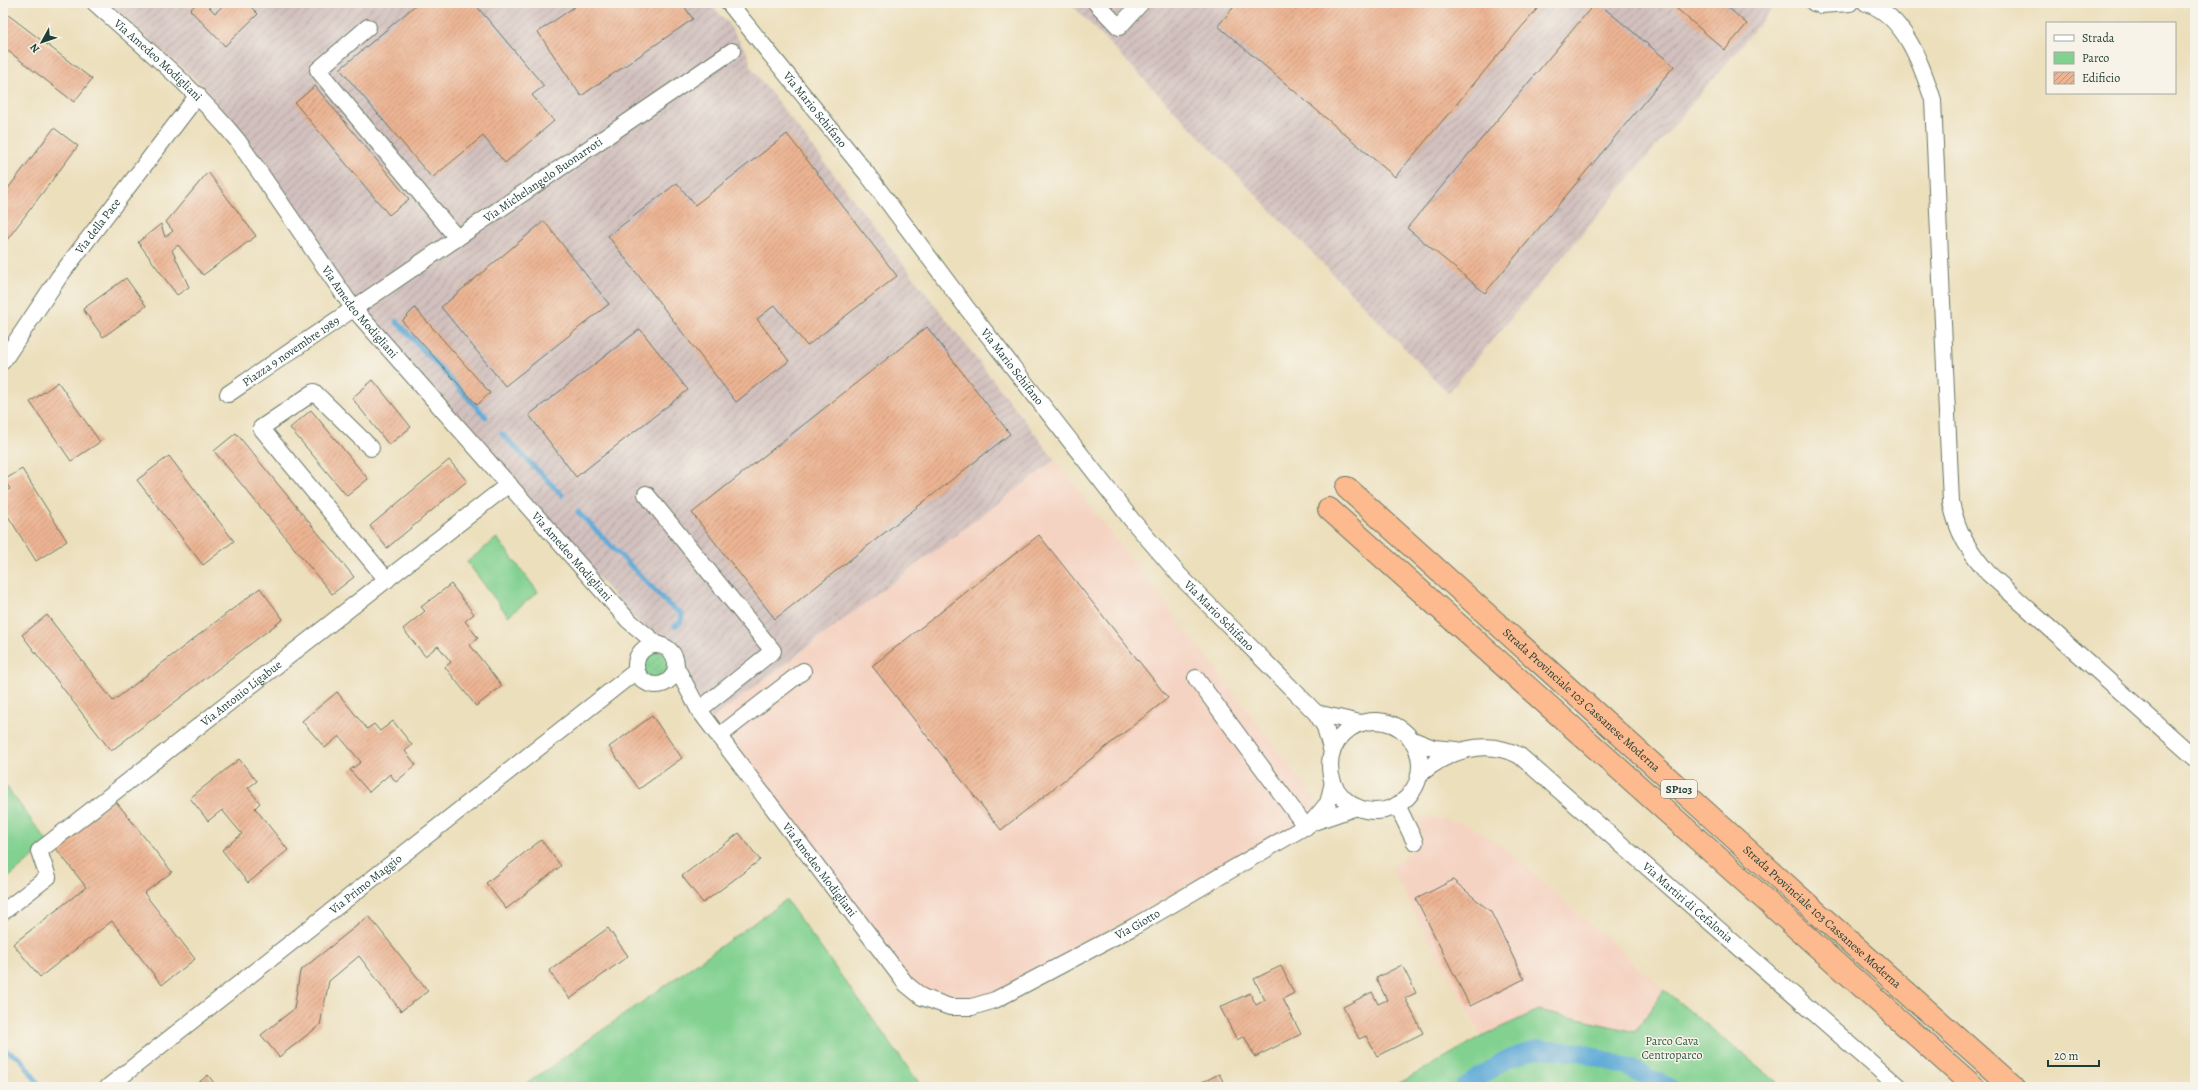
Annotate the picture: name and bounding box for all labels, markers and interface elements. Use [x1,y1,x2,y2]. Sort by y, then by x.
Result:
street label: Via Amedeo Modigliani [110,15,206,104]
north arrow [22,22,62,62]
legend [2046,22,2176,94]
text: Strada [2082,30,2115,46]
text: N [26,40,43,56]
text: Parco [2082,50,2109,66]
street label: Via Mario Schifano [779,68,851,151]
text: Edificio [2082,70,2120,86]
street label: Via Michelangelo Buonarroti [480,133,606,226]
street label: Via della Pace [71,195,124,258]
street label: Via Amedeo Modigliani [318,262,402,362]
street label: Piazza 9 novembre 1989 [239,312,343,390]
street label: Via Mario Schifano [977,324,1047,408]
street label: Via Amedeo Modigliani [528,508,616,605]
street label: Via Mario Schifano [1180,576,1258,654]
street label: Strada Provinciale 103 Cassanese Moderna [1499,625,1664,776]
street label: Via Antonio Ligabue [196,656,285,730]
road number: SP103 [1661,780,1697,798]
street label: Via Amedeo Modigliani [778,819,861,920]
street label: Strada Provinciale 103 Cassanese Moderna [1740,842,1905,992]
street label: Via Primo Maggio [325,850,405,918]
street label: Via Martiri di Cefalonia [1638,858,1737,947]
street label: Via Giotto [1111,905,1163,944]
park label: Parco Cava Centroparco [1642,1033,1702,1063]
scale bar [2048,1042,2099,1068]
text: 20 m [2054,1048,2078,1064]

